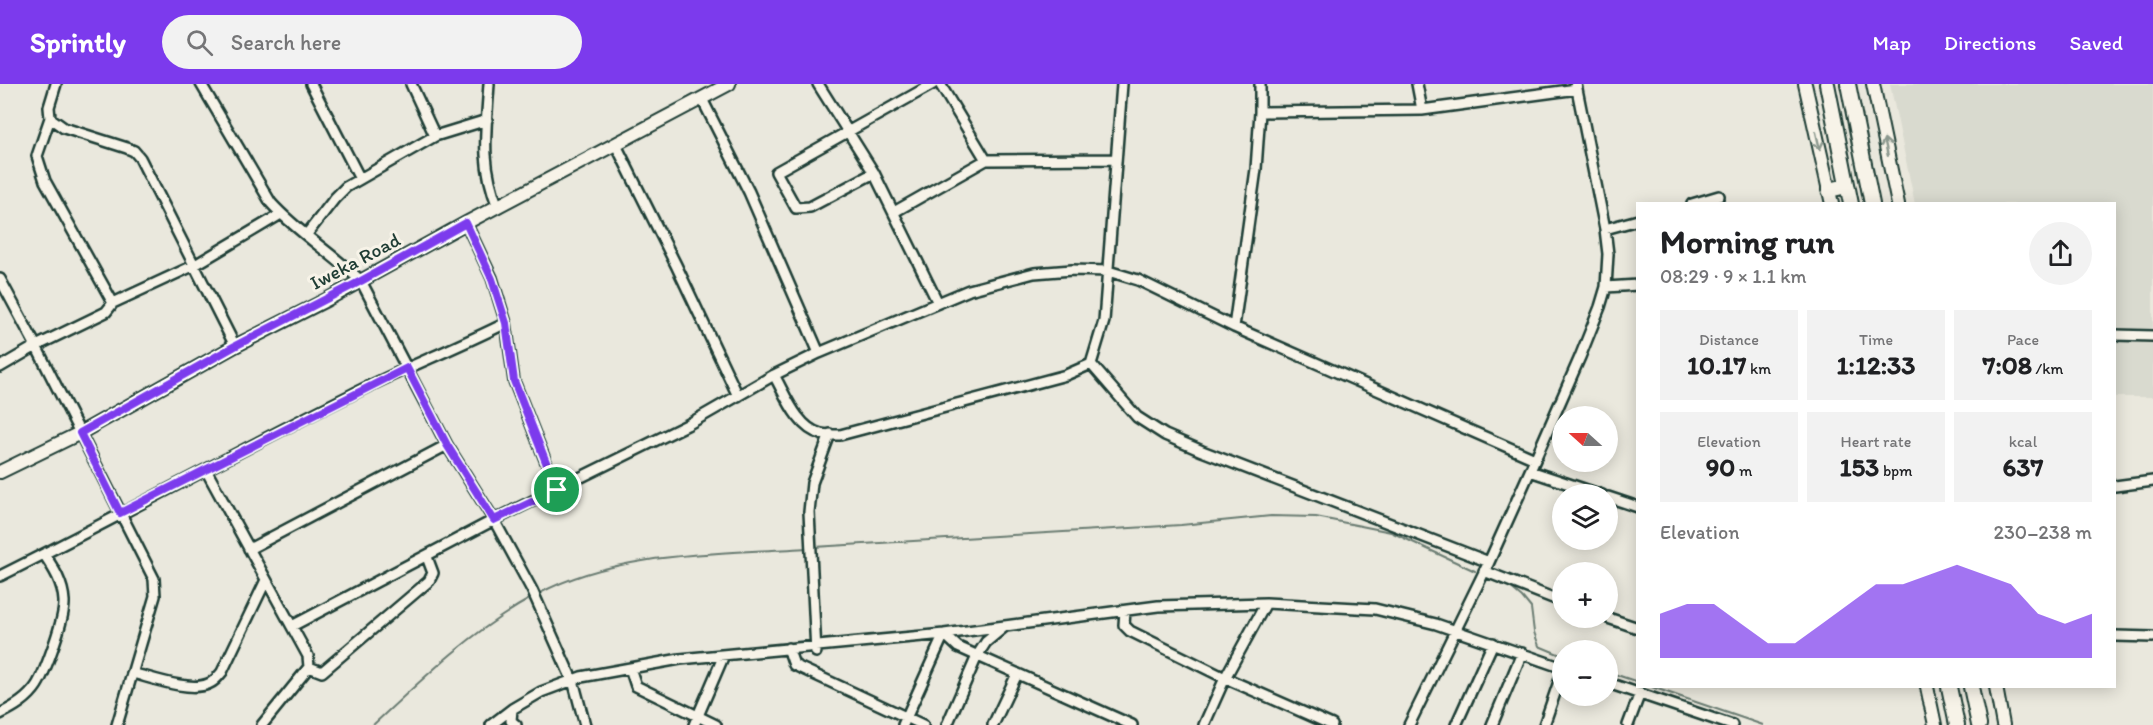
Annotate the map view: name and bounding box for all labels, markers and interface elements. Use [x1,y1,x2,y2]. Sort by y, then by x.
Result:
search box [162,15,582,69]
text: Sprintly [30,25,126,59]
icon: search [183,26,216,59]
text: Search here [231,29,341,56]
text: Map [1873,30,1911,55]
text: Directions [1944,30,2036,55]
text: Saved [2069,30,2123,55]
one-way arrow [1813,131,1824,150]
one-way arrow [1880,137,1892,156]
text: Morning run [1660,222,1835,261]
button: share [2029,222,2092,285]
street label: Iweka Road [306,227,404,295]
text: 08:29 · 9 × 1.1 km [1660,264,1807,288]
text: Distance [1699,330,1759,349]
text: Time [1859,330,1893,349]
text: Pace [2007,330,2039,349]
text: 10.17 [1687,349,1746,381]
text: 1:12:33 [1837,349,1915,381]
text: 7:08 [1982,349,2032,381]
text: km [1746,359,1771,378]
text: /km [2032,359,2064,378]
north arrow [1552,406,1618,472]
map controls [1552,406,1618,706]
text: Elevation [1697,432,1761,451]
text: Heart rate [1841,432,1911,451]
text: kcal [2009,432,2037,451]
text: 90 [1706,451,1735,483]
text: 153 [1839,451,1879,483]
text: 637 [2003,451,2043,483]
text: m [1735,461,1752,480]
text: bpm [1879,461,1913,480]
pin [531,464,582,515]
icon: arrive [540,473,573,506]
button: layers [1552,484,1618,550]
text: Elevation [1660,520,1739,544]
text: 230–238 m [1993,520,2092,544]
button: + [1552,562,1618,628]
button: − [1552,640,1618,706]

